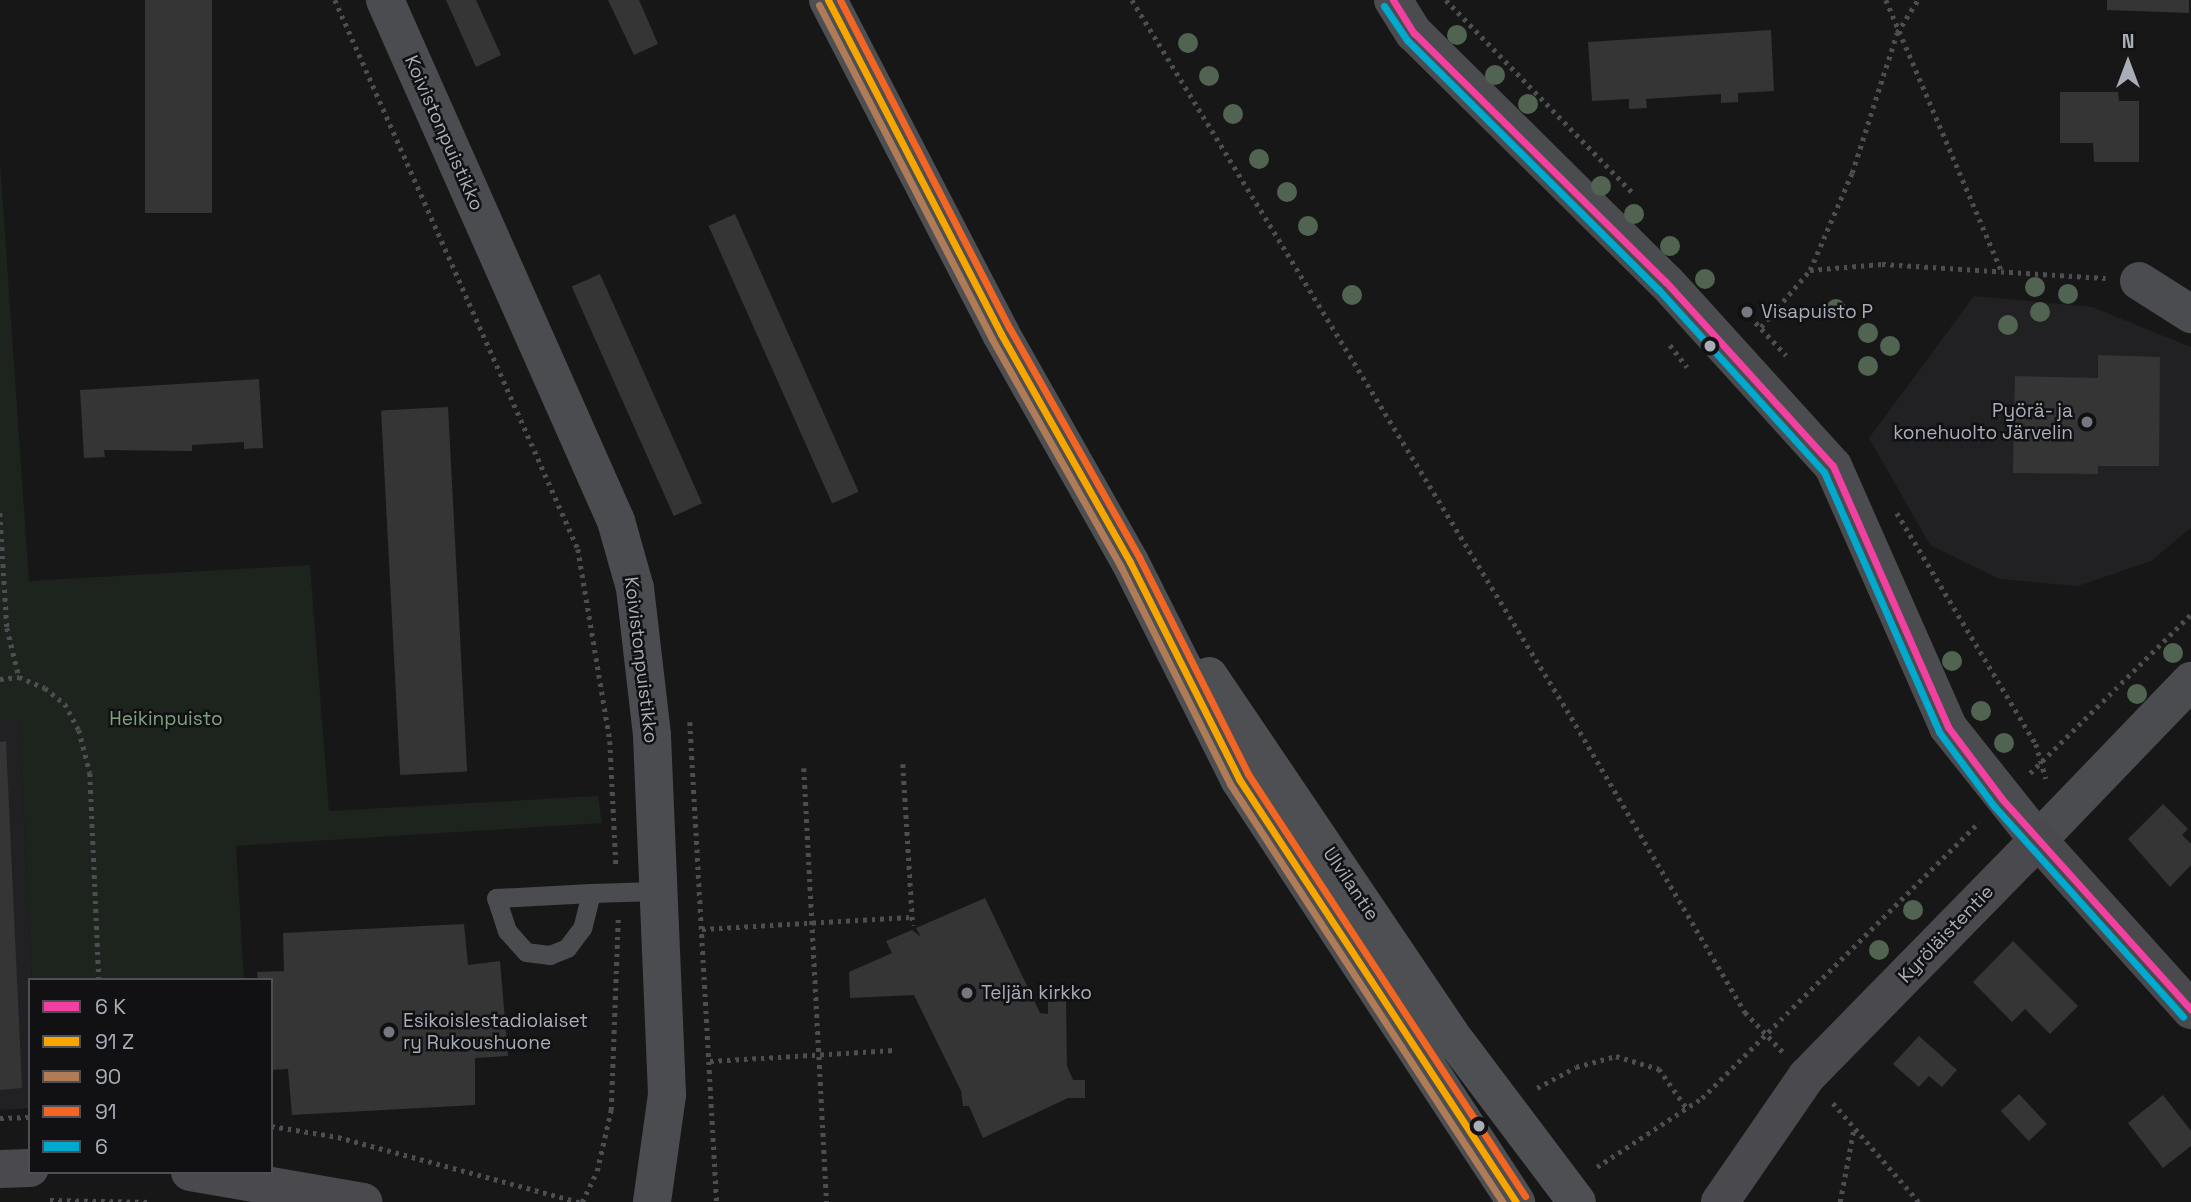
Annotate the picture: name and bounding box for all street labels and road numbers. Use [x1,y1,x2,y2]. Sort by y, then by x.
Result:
street label: Koivistonpuistikko [400,52,488,214]
street label: Koivistonpuistikko [619,575,663,745]
street label: Ulvilantie [1318,843,1384,925]
street label: Kyröläistentie [1894,880,1998,988]

